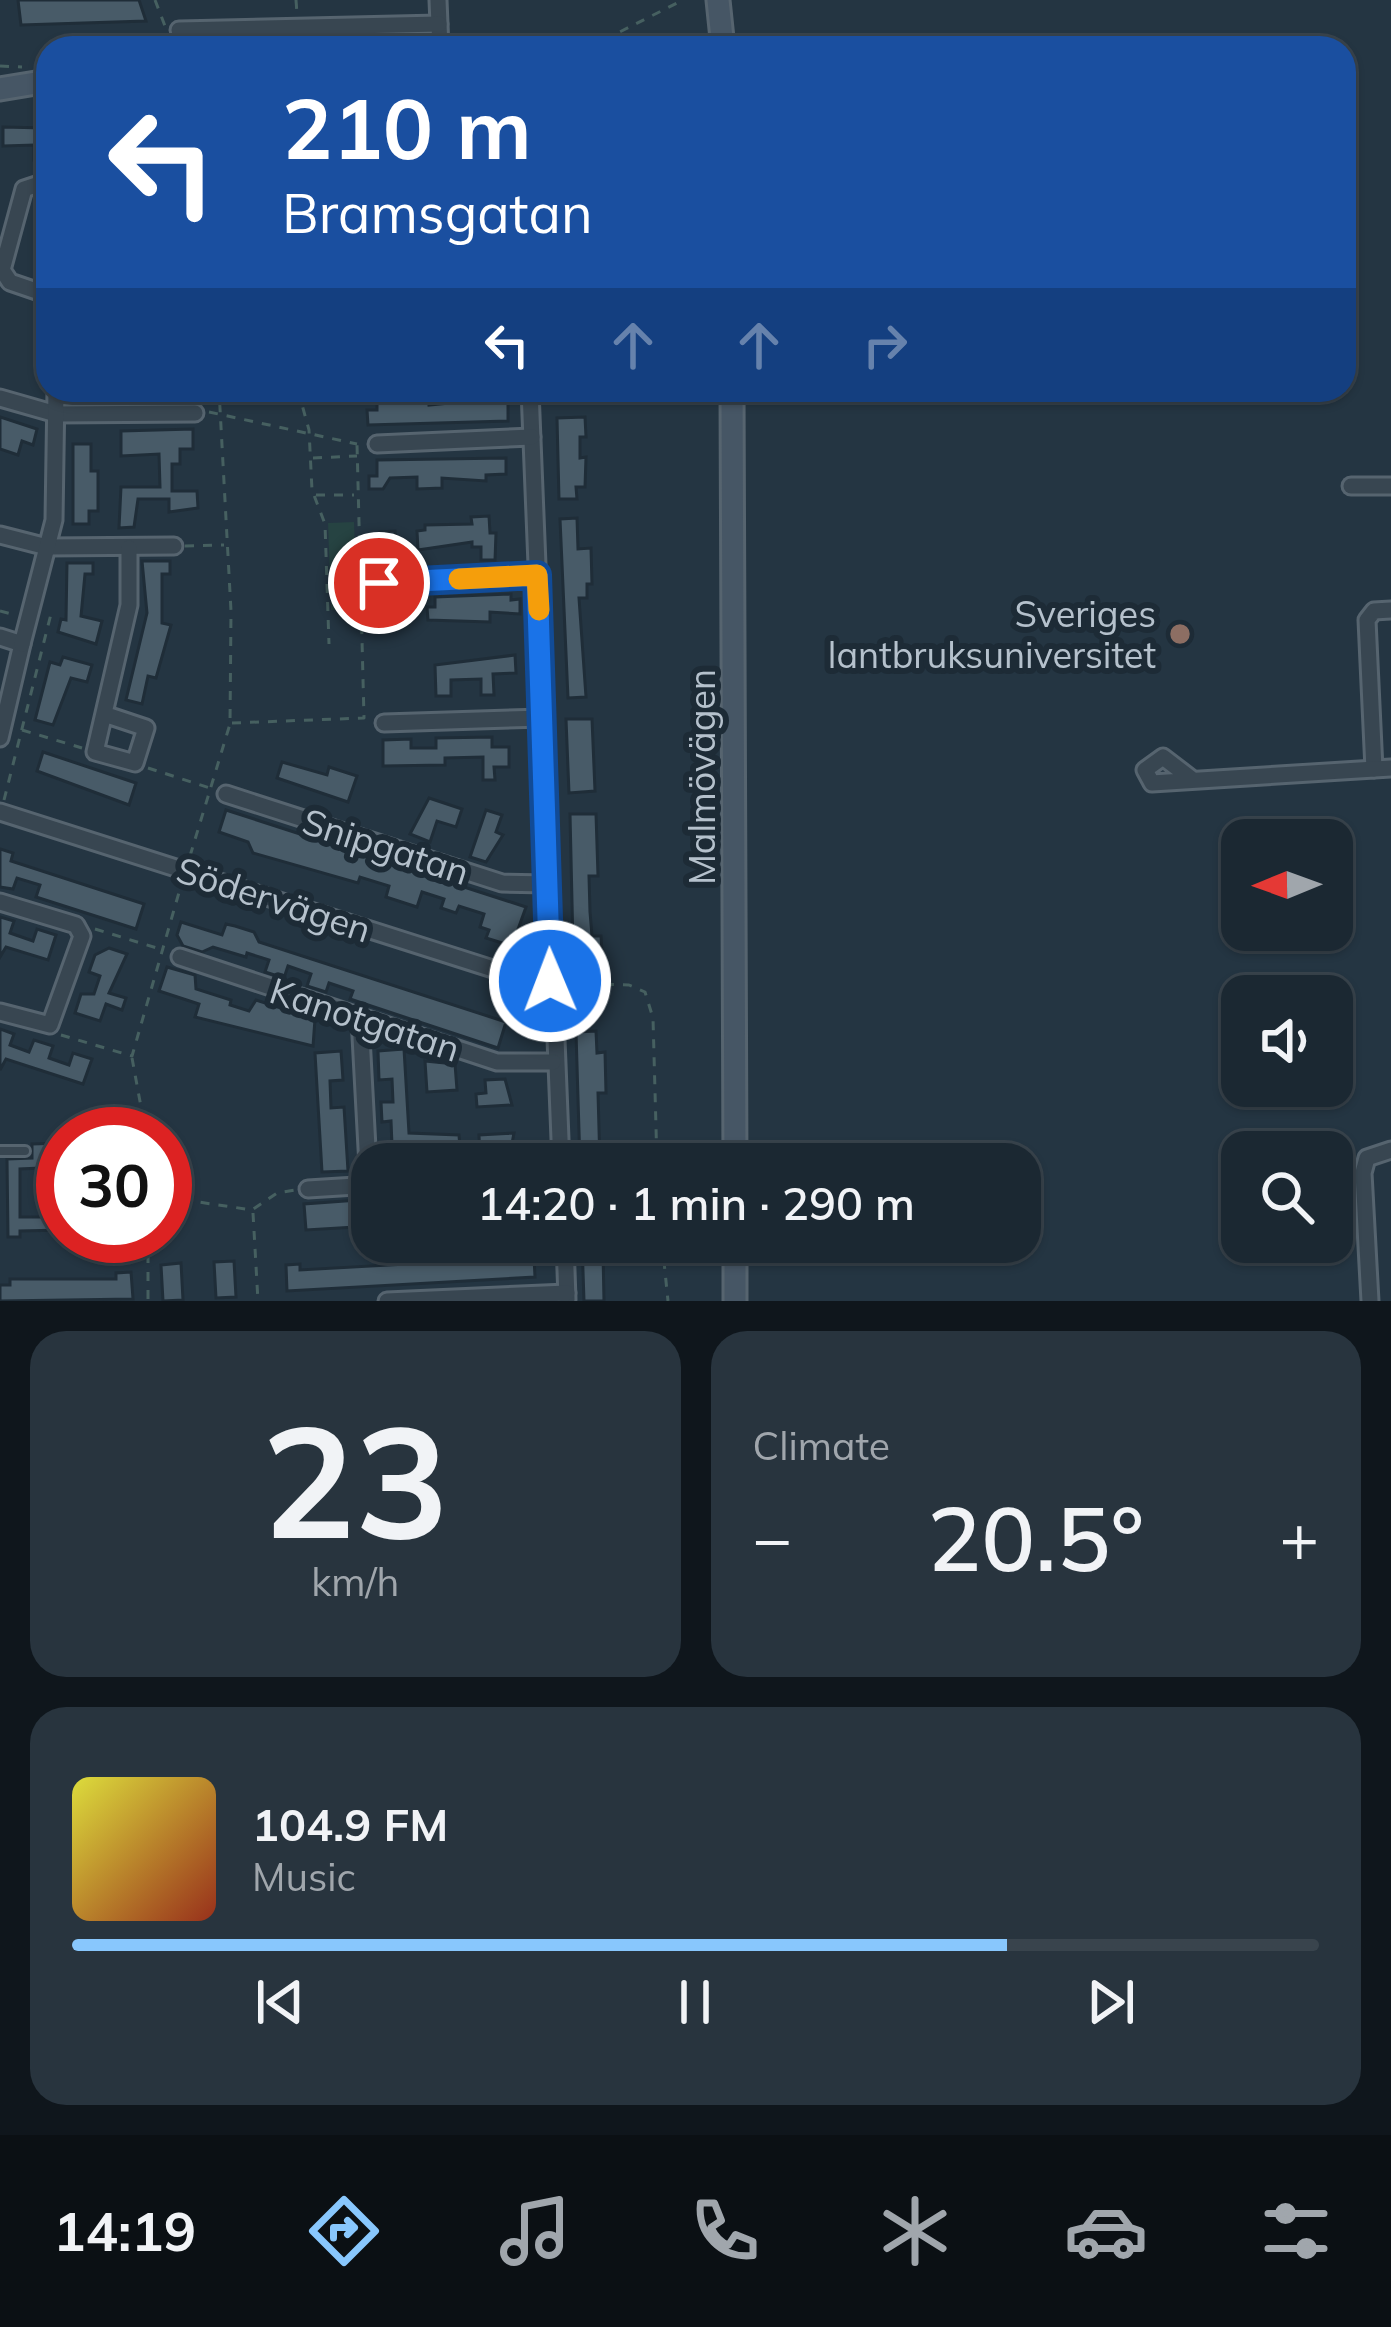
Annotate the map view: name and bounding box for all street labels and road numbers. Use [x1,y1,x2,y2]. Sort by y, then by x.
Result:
street label: Malmövägen [679,669,724,885]
street label: Snipgatan [297,798,475,894]
street label: Södervägen [171,846,377,952]
street label: Kanotgatan [264,967,466,1071]

